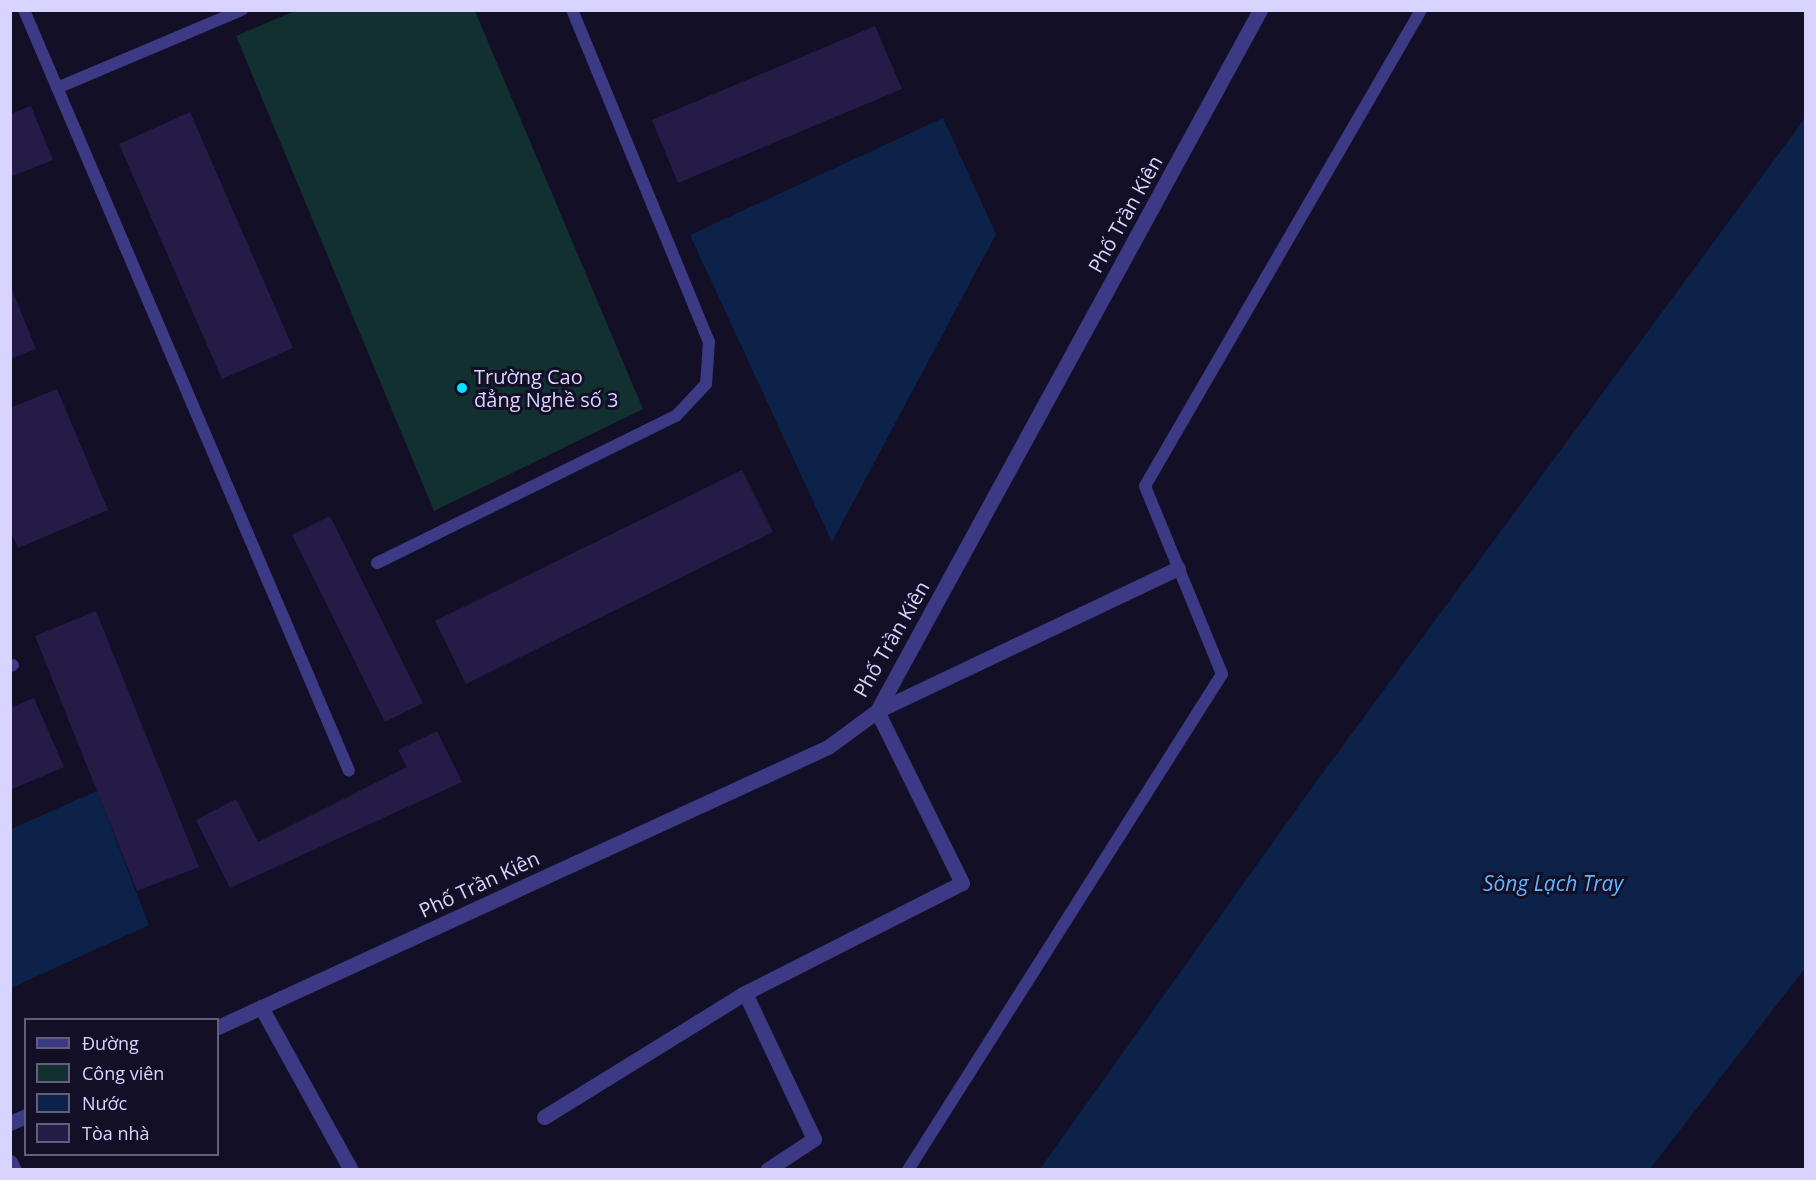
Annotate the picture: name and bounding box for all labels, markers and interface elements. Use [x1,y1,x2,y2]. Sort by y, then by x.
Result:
street label: Phố Trần Kiên [1083,151,1167,277]
place label: Trường Cao đẳng Nghề số 3 [474,365,619,412]
marker: Trường Cao đẳng Nghề số 3 [455,381,469,395]
street label: Phố Trần Kiên [848,577,934,701]
street label: Phố Trần Kiên [415,846,543,922]
water label: Sông Lạch Tray [1483,870,1623,896]
legend [24,1018,219,1156]
text: Đường [82,1031,139,1055]
text: Công viên [82,1061,164,1085]
text: Nước [82,1091,127,1115]
text: Tòa nhà [82,1121,150,1145]

